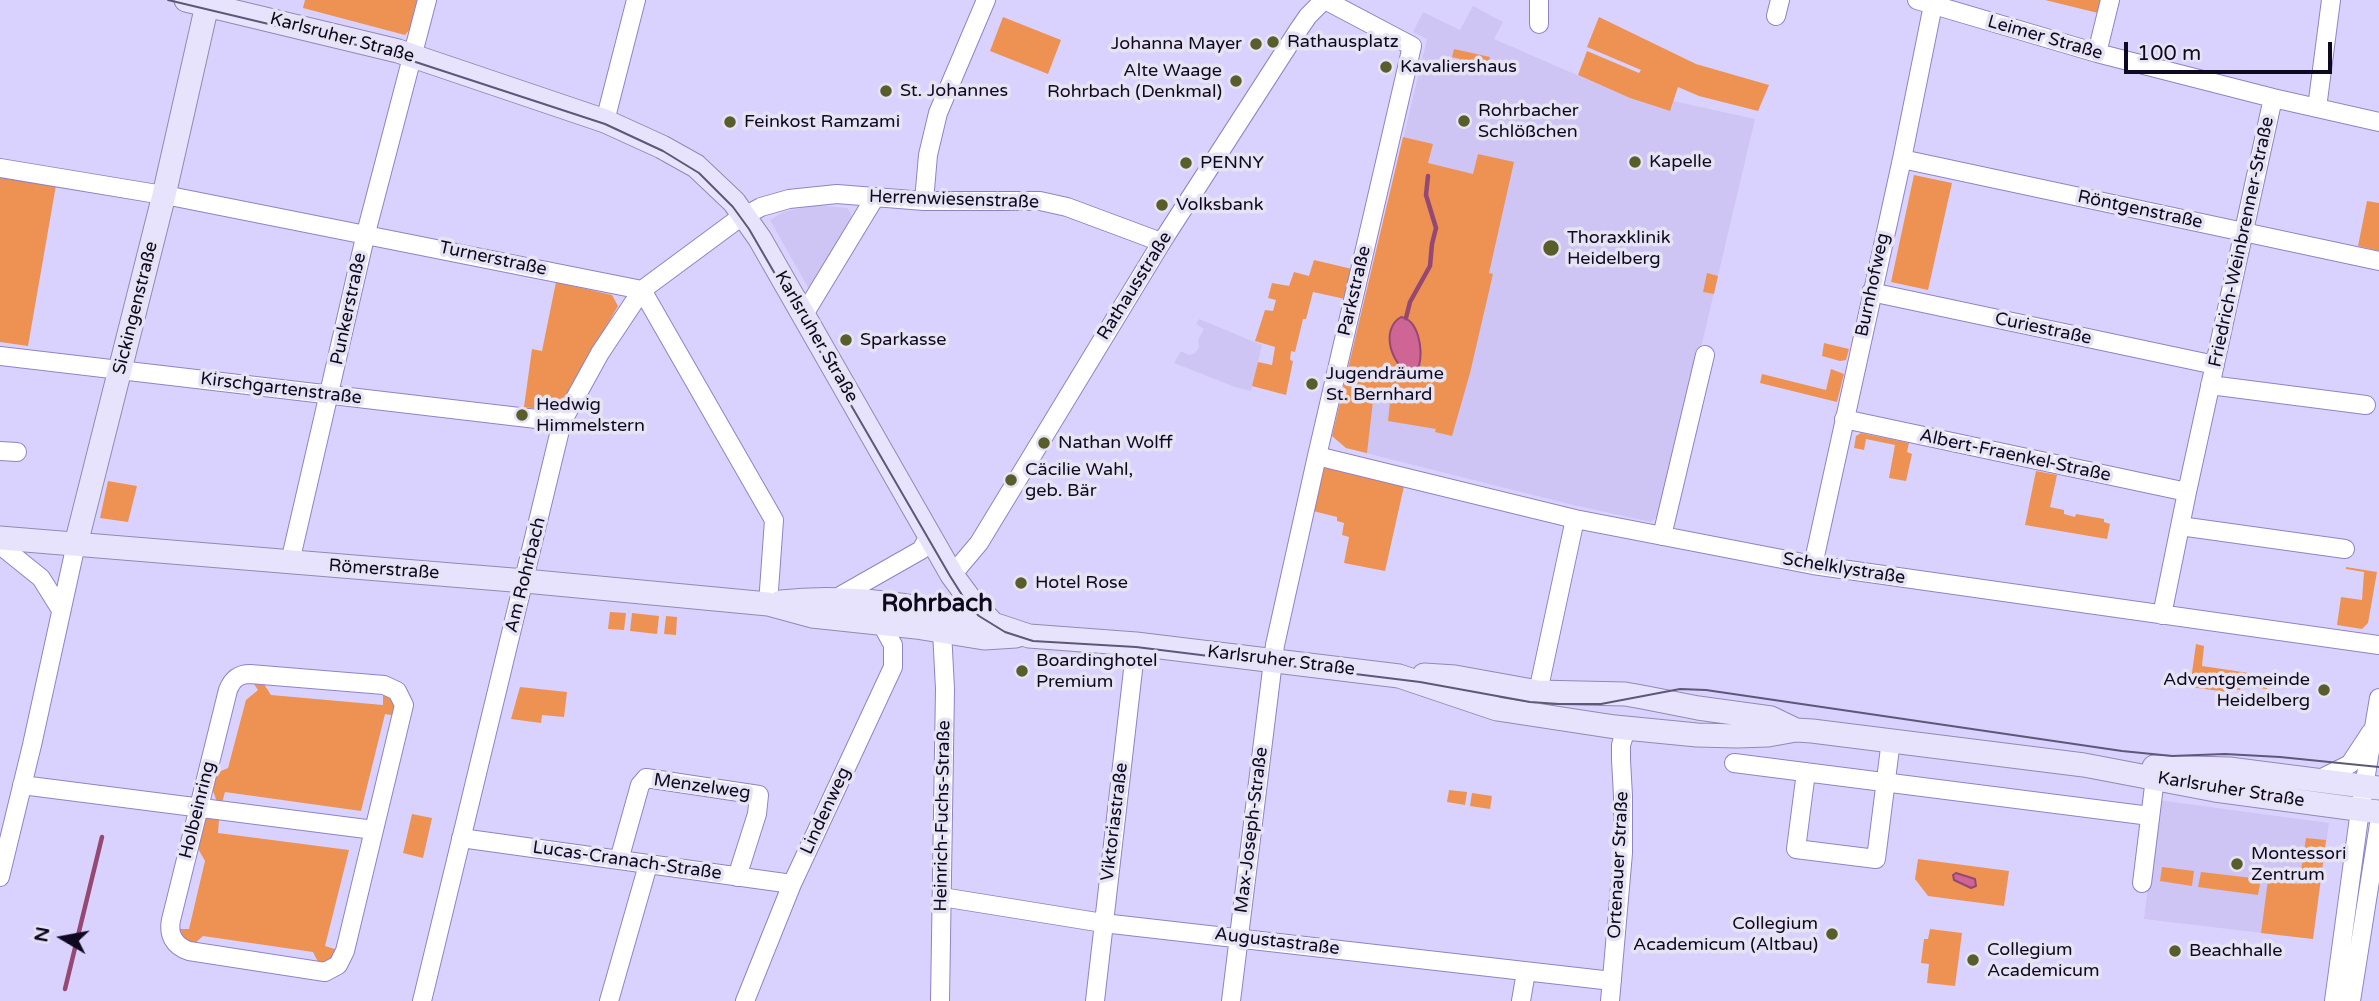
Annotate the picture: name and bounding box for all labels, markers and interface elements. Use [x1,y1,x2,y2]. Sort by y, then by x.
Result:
street label: Karlsruher Straße [267,8,417,68]
street label: Leimer Straße [1985,11,2105,65]
scale bar [2127,28,2335,72]
place label: Rathausplatz [1287,31,1399,53]
place label: Johanna Mayer [1111,33,1242,55]
marker: Rathausplatz [1265,34,1281,50]
marker: Johanna Mayer [1248,36,1264,52]
text: 100 m [2137,41,2201,66]
place label: Kavaliershaus [1400,56,1517,78]
marker: Kavaliershaus [1378,59,1394,75]
place label: Alte Waage Rohrbach (Denkmal) [1047,60,1222,102]
marker: Alte Waage Rohrbach (Denkmal) [1228,73,1244,89]
place label: St. Johannes [900,80,1008,102]
marker: St. Johannes [878,83,894,99]
place label: Rohrbacher Schlößchen [1478,100,1579,142]
place label: Feinkost Ramzami [744,111,900,133]
marker: Rohrbacher Schlößchen [1456,113,1472,129]
marker: Feinkost Ramzami [722,114,738,130]
street label: Friedrich-Weinbrenner-Straße [2205,115,2279,369]
place label: Kapelle [1649,151,1712,173]
place label: PENNY [1200,152,1264,174]
marker: Kapelle [1627,154,1643,170]
marker: PENNY [1178,155,1194,171]
street label: Herrenwiesenstraße [869,186,1039,214]
street label: Röntgenstraße [2075,186,2205,234]
place label: Volksbank [1176,194,1264,216]
marker: Volksbank [1154,197,1170,213]
place label: Thoraxklinik Heidelberg [1567,227,1671,270]
street label: Rathausstraße [1093,228,1177,344]
street label: Burnhofweg [1851,231,1895,339]
street label: Turnerstraße [437,237,549,281]
marker: Thoraxklinik Heidelberg [1541,238,1561,258]
street label: Sickingenstraße [109,239,163,377]
street label: Parkstraße [1334,244,1376,338]
street label: Punkerstraße [327,251,371,367]
street label: Karlsruher Straße [770,267,862,407]
street label: Curiestraße [1993,308,2093,350]
place label: Sparkasse [860,329,947,351]
marker: Sparkasse [838,332,854,348]
place label: Jugendräume St. Bernhard [1326,363,1444,406]
street label: Kirschgartenstraße [199,368,363,410]
marker: Jugendräume St. Bernhard [1304,376,1320,392]
place label: Hedwig Himmelstern [536,394,645,436]
marker: Hedwig Himmelstern [514,407,530,423]
street label: Albert-Fraenkel-Straße [1917,425,2113,487]
place label: Nathan Wolff [1058,432,1173,454]
marker: Nathan Wolff [1036,435,1052,451]
place label: Cäcilie Wahl, geb. Bär [1025,459,1133,502]
marker: Cäcilie Wahl, geb. Bär [1003,472,1019,488]
street label: Am Rohrbach [501,515,551,635]
street label: Schelklystraße [1781,549,1907,589]
street label: Römerstraße [328,555,440,585]
place label: Hotel Rose [1035,572,1128,594]
marker: Hotel Rose [1013,575,1029,591]
district label: Rohrbach [881,591,993,619]
street label: Karlsruher Straße [1206,641,1356,681]
place label: Boardinghotel Premium [1036,650,1157,692]
marker: Boardinghotel Premium [1014,663,1030,679]
place label: Adventgemeinde Heidelberg [2163,669,2310,712]
marker: Adventgemeinde Heidelberg [2316,682,2332,698]
street label: Heinrich-Fuchs-Straße [931,720,955,912]
street label: Max-Joseph-Straße [1231,746,1273,914]
street label: Holbeinring [175,759,221,861]
street label: Viktoriastraße [1097,761,1133,883]
street label: Lindenweg [796,764,856,858]
street label: Karlsruher Straße [2156,768,2306,812]
street label: Menzelweg [652,770,752,804]
street label: Ortenauer Straße [1604,791,1634,939]
street label: Lucas-Cranach-Straße [531,837,723,885]
place label: Montessori Zentrum [2251,843,2346,886]
marker: Montessori Zentrum [2229,856,2245,872]
north arrow [28,903,98,973]
place label: Collegium Academicum (Altbau) [1633,913,1818,956]
street label: Augustastraße [1213,924,1341,960]
text: N [30,925,54,944]
marker: Collegium Academicum (Altbau) [1824,926,1840,942]
place label: Collegium Academicum [1987,939,2100,982]
place label: Beachhalle [2189,940,2282,962]
marker: Beachhalle [2167,943,2183,959]
marker: Collegium Academicum [1965,952,1981,968]

